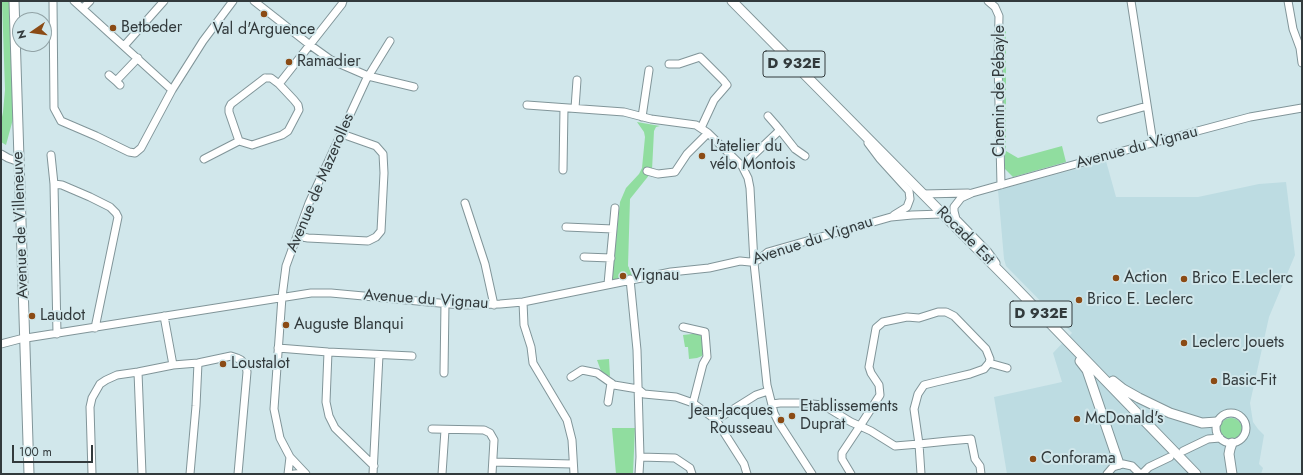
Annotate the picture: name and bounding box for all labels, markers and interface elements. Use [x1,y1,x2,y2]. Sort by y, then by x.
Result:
marker: Val d'Arguence [259,9,269,19]
north arrow [12,12,52,52]
place label: Betbeder [121,18,182,38]
place label: Val d'Arguence [213,20,315,40]
marker: Betbeder [108,23,118,33]
street label: Chemin de Pébayle [990,25,1010,157]
text: N [13,28,30,41]
road number: D 932E [763,51,825,77]
place label: Ramadier [297,52,361,72]
marker: Ramadier [284,57,294,67]
street label: Avenue de Mazerolles [283,111,359,255]
street label: Avenue du Vignau [1074,123,1200,173]
place label: L'atelier du vélo Montois [710,137,796,175]
street label: Avenue de Villeneuve [9,151,33,299]
marker: L'atelier du vélo Montois [697,151,707,161]
street label: Rocade Est [932,203,998,269]
street label: Avenue du Vignau [750,213,876,269]
place label: Vignau [631,266,679,286]
place label: Action [1124,268,1167,288]
place label: Brico E.Leclerc [1192,269,1293,289]
marker: Vignau [618,271,628,281]
marker: Action [1111,273,1121,283]
marker: Brico E.Leclerc [1179,274,1189,284]
street label: Avenue du Vignau [363,286,489,314]
place label: Brico E. Leclerc [1087,290,1193,310]
marker: Brico E. Leclerc [1074,295,1084,305]
road number: D 932E [1010,301,1072,327]
place label: Laudot [40,306,85,326]
marker: Laudot [27,311,37,321]
place label: Auguste Blanqui [294,315,404,335]
marker: Auguste Blanqui [281,320,291,330]
place label: Leclerc Jouets [1192,333,1284,353]
marker: Leclerc Jouets [1179,338,1189,348]
place label: Loustalot [231,354,290,374]
marker: Loustalot [218,359,228,369]
place label: Basic-Fit [1222,371,1276,391]
marker: Basic-Fit [1209,376,1219,386]
place label: Etablissements Duprat [800,397,898,435]
place label: Jean-Jacques Rousseau [690,401,773,439]
place label: McDonald's [1085,409,1164,429]
marker: Etablissements Duprat [787,411,797,421]
marker: McDonald's [1072,414,1082,424]
marker: Jean-Jacques Rousseau [776,415,786,425]
scale bar [14,437,95,463]
text: 100 m [19,443,52,461]
place label: Conforama [1041,449,1116,469]
marker: Conforama [1028,454,1038,464]

